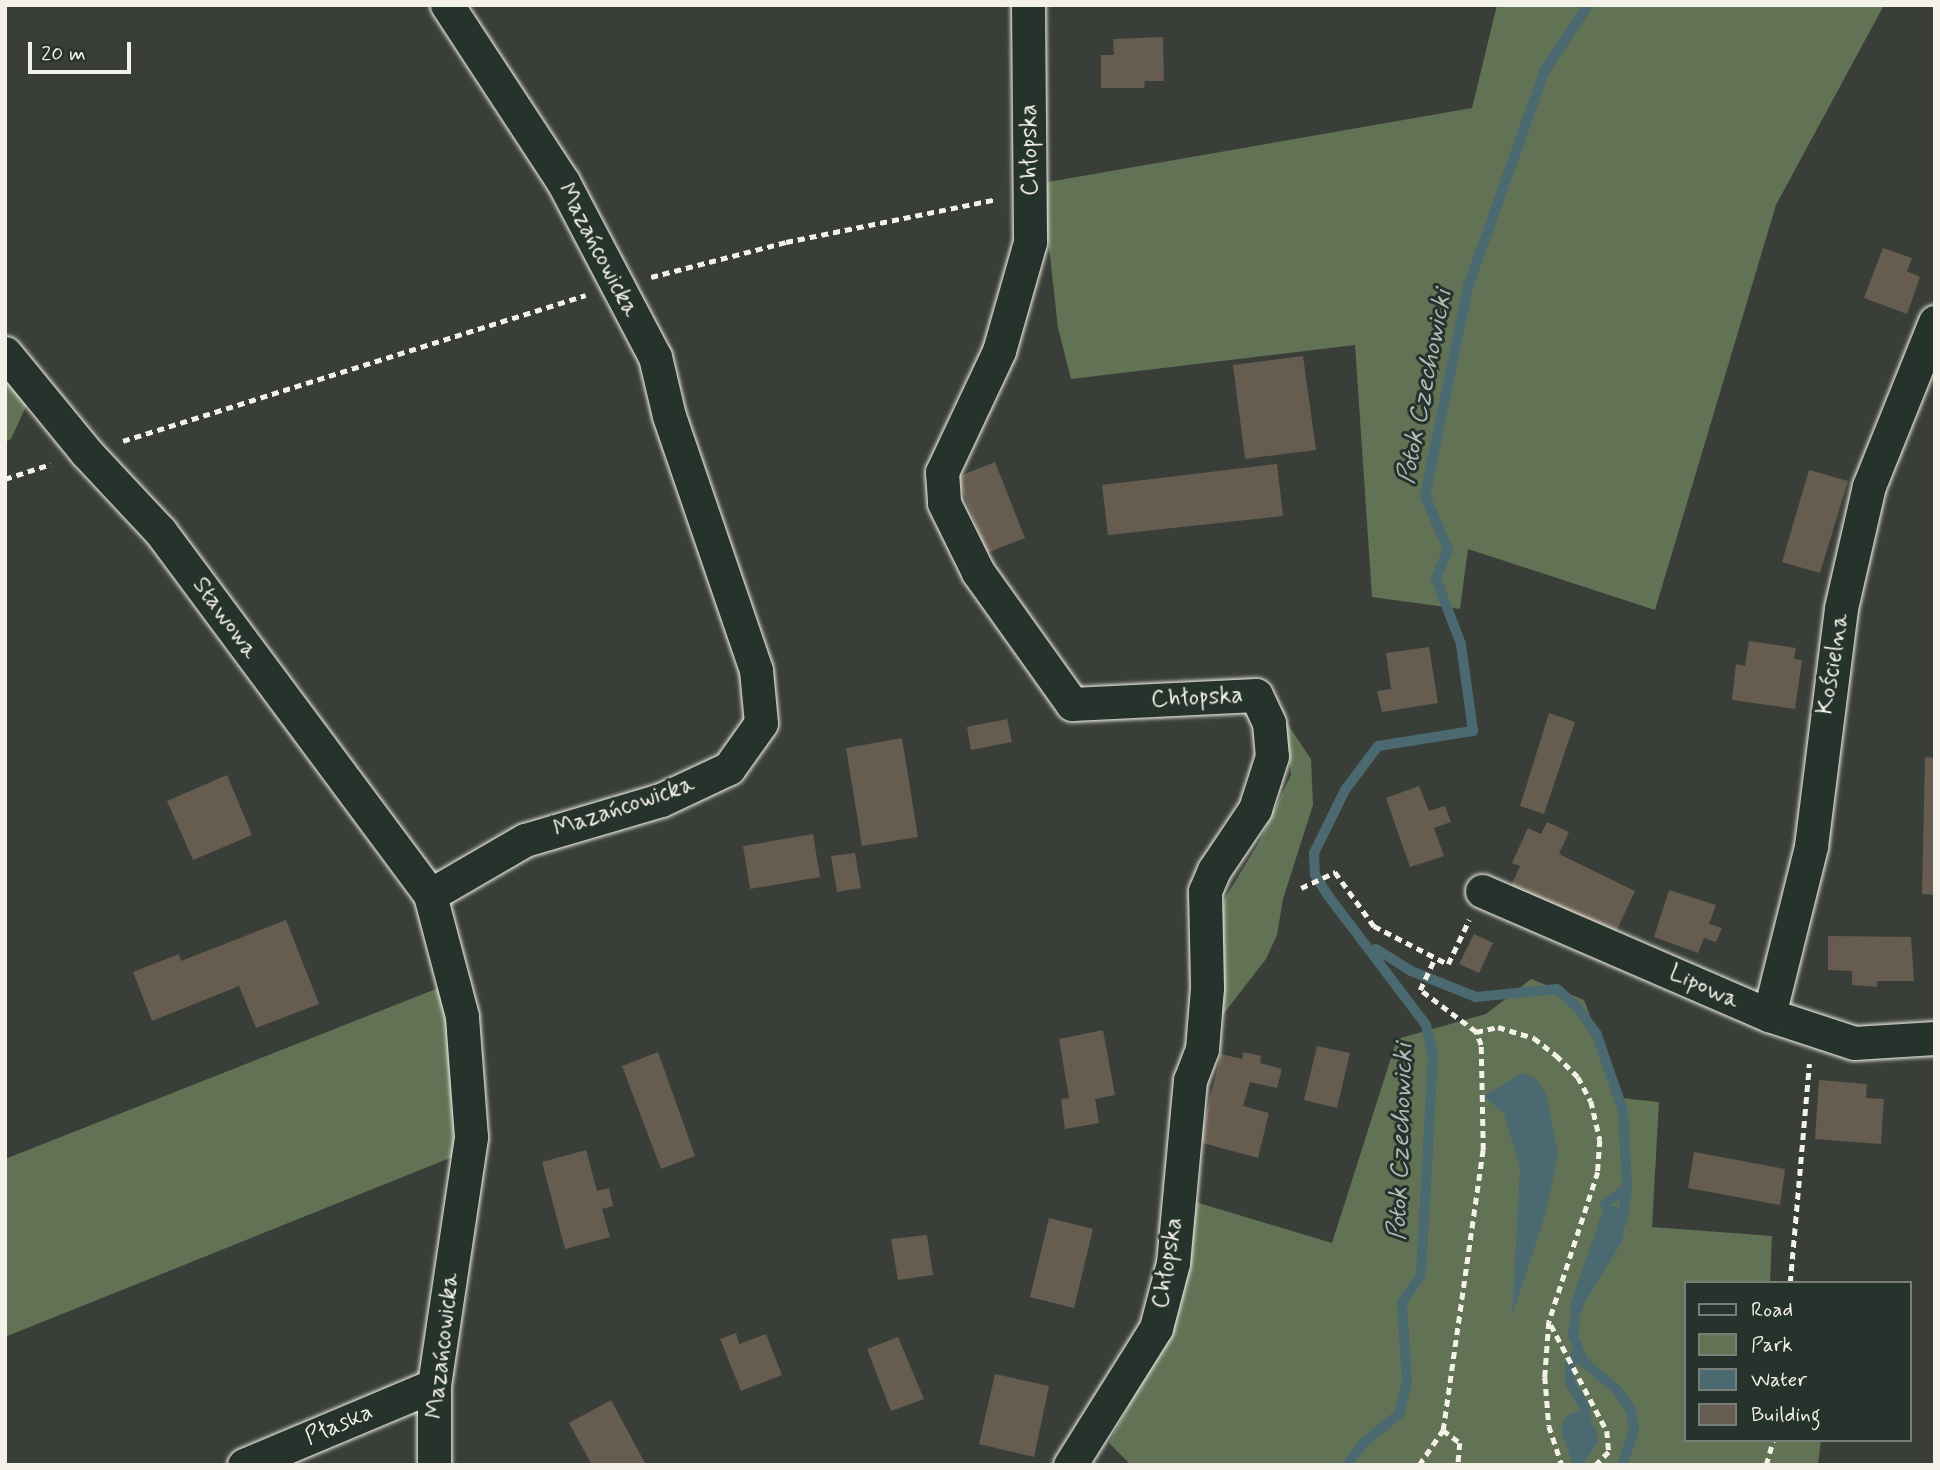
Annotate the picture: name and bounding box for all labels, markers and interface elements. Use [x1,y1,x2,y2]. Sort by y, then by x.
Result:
scale bar [32,28,135,72]
text: 20 m [41,40,86,68]
street label: Chłopska [1015,104,1045,196]
street label: Mazańcowicka [551,178,645,322]
water label: Potok Czechowicki [1392,287,1460,487]
street label: Stawowa [186,572,264,664]
street label: Kościelna [1811,611,1855,717]
street label: Chłopska [1150,681,1244,715]
street label: Mazańcowicka [550,769,698,845]
street label: Lipowa [1664,959,1744,1015]
water label: Potok Czechowicki [1383,1043,1421,1241]
street label: Chłopska [1147,1215,1189,1311]
street label: Mazańcowicka [421,1272,465,1420]
legend [1685,1281,1912,1442]
text: Road [1751,1296,1793,1324]
text: Park [1751,1331,1793,1359]
text: Water [1751,1366,1807,1394]
street label: Płaska [301,1398,377,1452]
text: Building [1751,1401,1821,1429]

